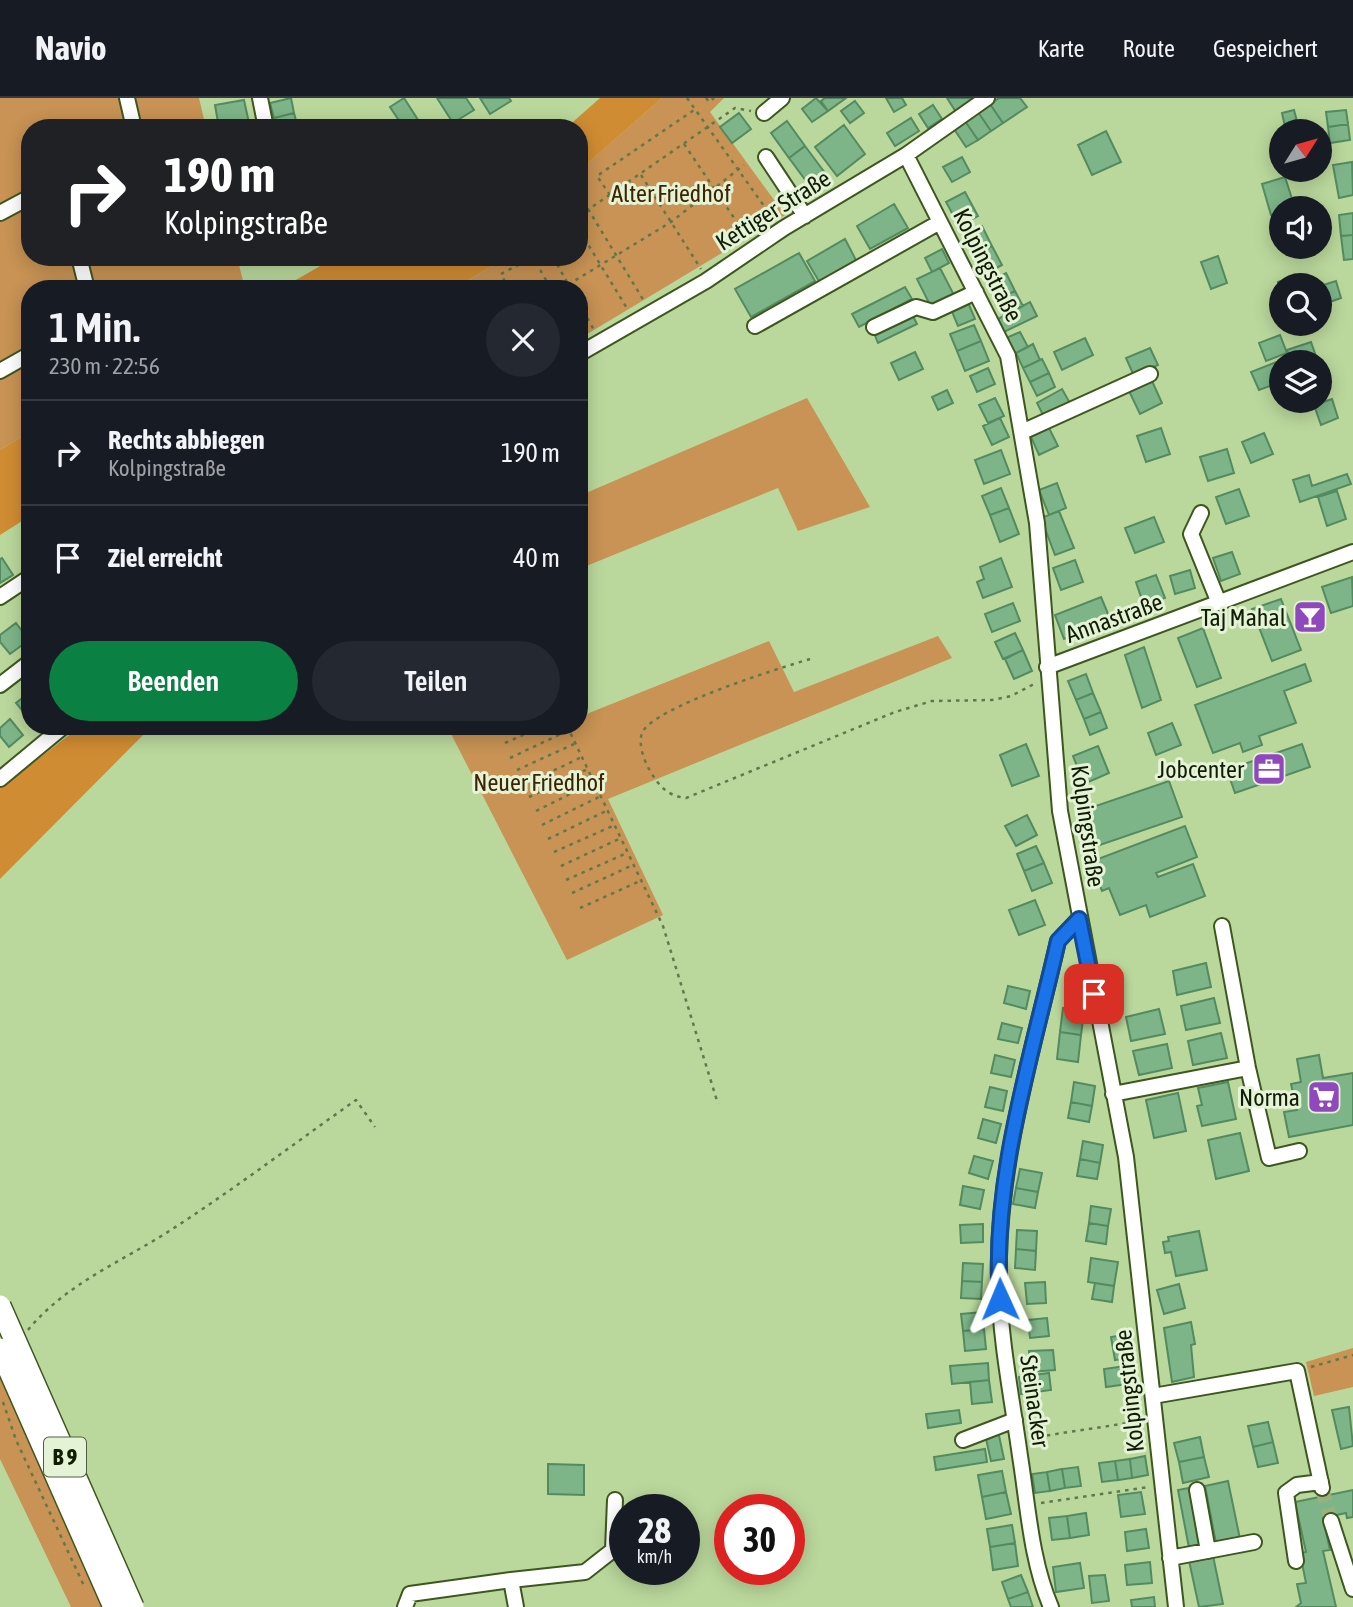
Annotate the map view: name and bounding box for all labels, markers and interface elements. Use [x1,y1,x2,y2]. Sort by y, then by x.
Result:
text: Navio [35,29,107,67]
text: Karte [1038,35,1084,62]
text: Route [1122,35,1175,62]
text: Gespeichert [1213,35,1318,62]
north arrow [1269,119,1332,182]
map controls [1269,119,1332,413]
text: 190 m [164,146,275,202]
icon: right [49,147,140,238]
street label: Kettiger Straße [711,164,835,256]
park label: Alter Friedhof [611,180,731,207]
button: sound [1269,196,1332,259]
text: Kolpingstraße [164,204,328,241]
street label: Kolpingstraße [948,204,1028,326]
button: search [1269,273,1332,336]
text: 1 Min. [49,303,140,351]
button: close [486,303,560,377]
button: layers [1269,350,1332,413]
text: 230 m · 22:56 [49,353,160,379]
text: Rechts abbiegen [108,425,265,455]
icon: right [49,434,87,472]
text: 190 m [501,438,560,468]
text: Kolpingstraße [108,455,226,481]
icon: arrive [49,539,87,577]
text: Ziel erreicht [108,543,223,573]
text: 40 m [513,543,560,573]
street label: Annastraße [1062,588,1166,648]
bar icon: Taj Mahal [1291,598,1329,636]
place label: Taj Mahal [1201,604,1287,631]
button: Beenden [49,641,298,721]
button: Teilen [312,641,560,721]
office icon: Jobcenter [1250,750,1288,788]
place label: Jobcenter [1158,756,1245,783]
street label: Kolpingstraße [1066,763,1110,889]
park label: Neuer Friedhof [473,769,605,796]
pin [1064,964,1124,1024]
icon: arrive [1075,975,1113,1013]
supermarket icon: Norma [1305,1078,1343,1116]
place label: Norma [1239,1084,1300,1111]
position arrow [963,1262,1037,1336]
street label: Kolpingstraße [1109,1328,1149,1454]
street label: Steinacker [1015,1353,1055,1450]
road number: B 9 [44,1438,86,1476]
speed limit sign: 30 [714,1494,805,1585]
text: 28 [638,1510,671,1550]
text: km/h [637,1546,672,1567]

